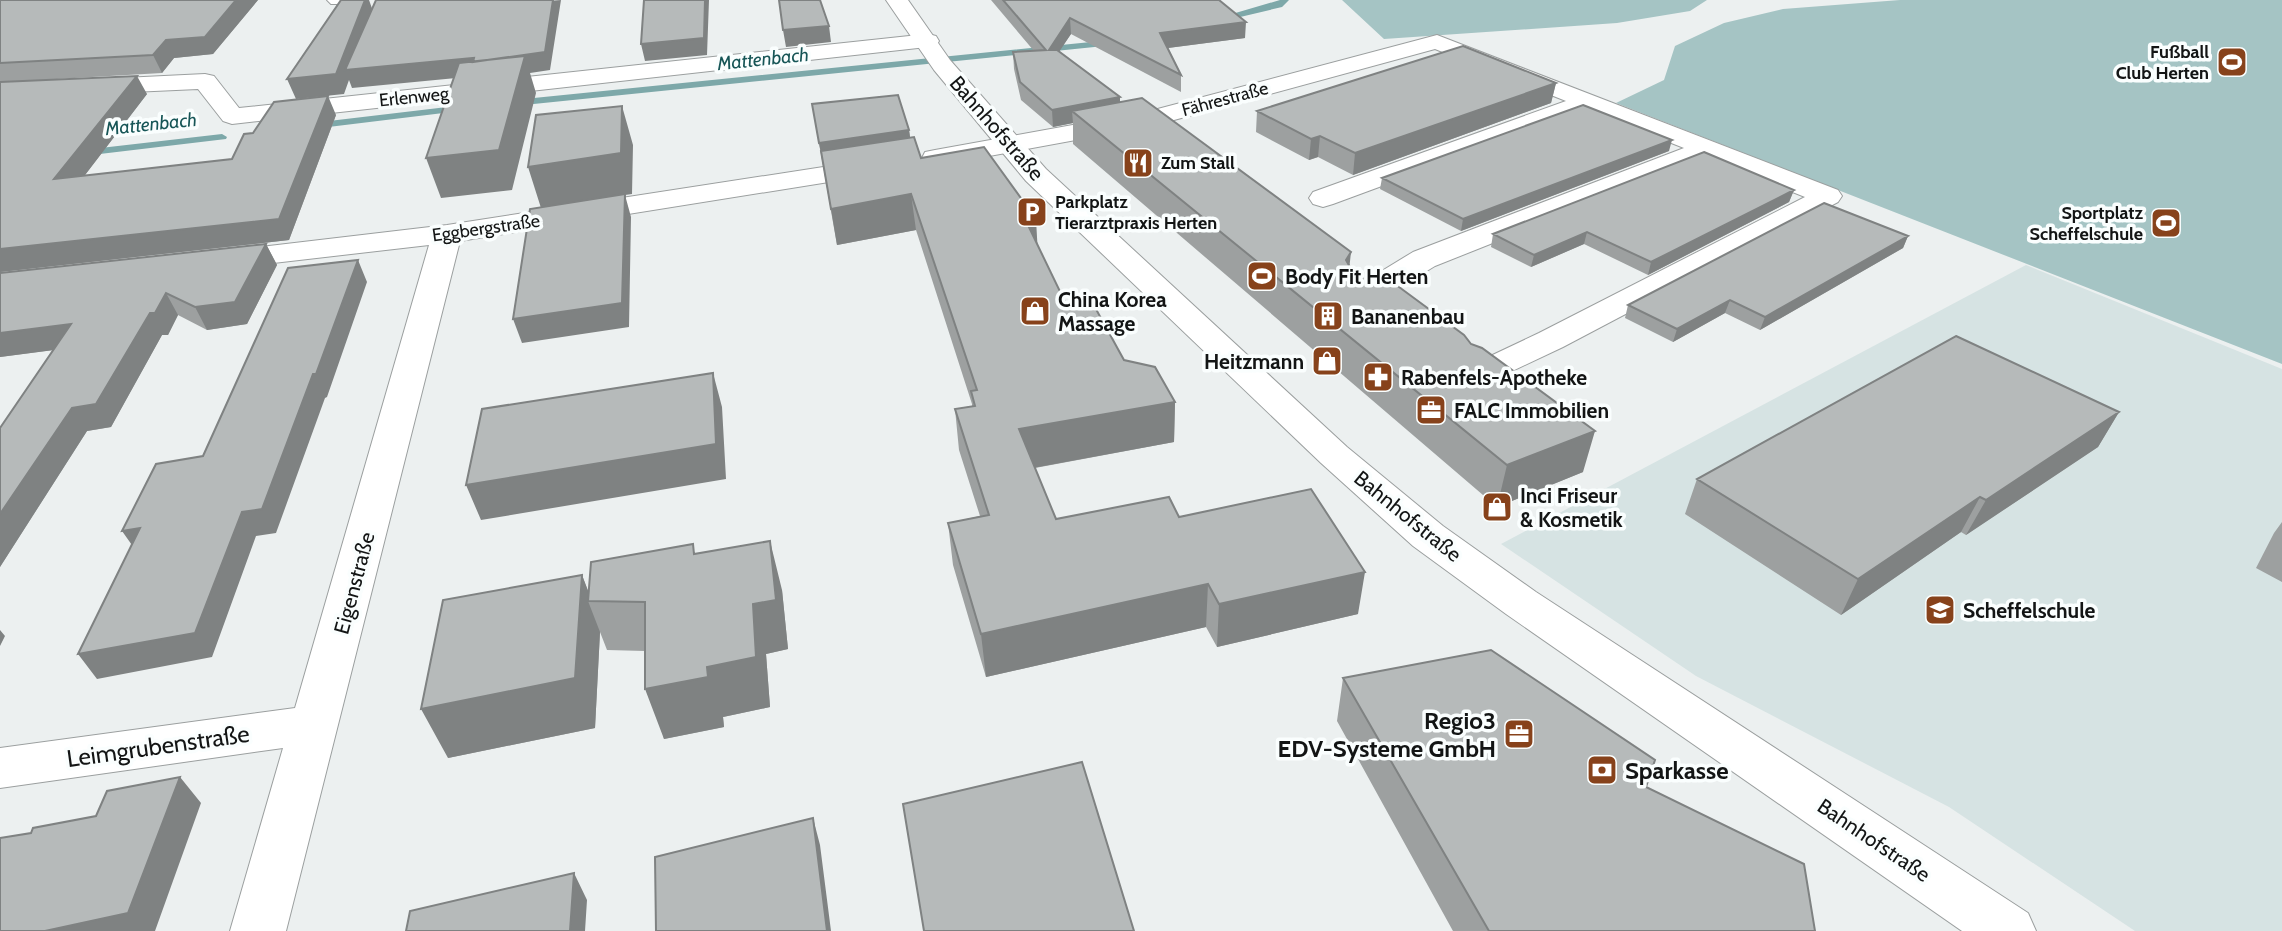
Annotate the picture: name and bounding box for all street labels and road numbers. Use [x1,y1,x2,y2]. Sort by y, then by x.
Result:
street label: Bahnhofstraße [945,71,1049,186]
street label: Fährestraße [1179,77,1271,121]
street label: Erlenweg [378,82,451,112]
street label: Eggbergstraße [431,210,541,246]
street label: Bahnhofstraße [1349,465,1467,567]
street label: Eigenstraße [328,529,380,637]
street label: Leimgrubenstraße [65,719,251,773]
street label: Bahnhofstraße [1813,793,1935,887]

